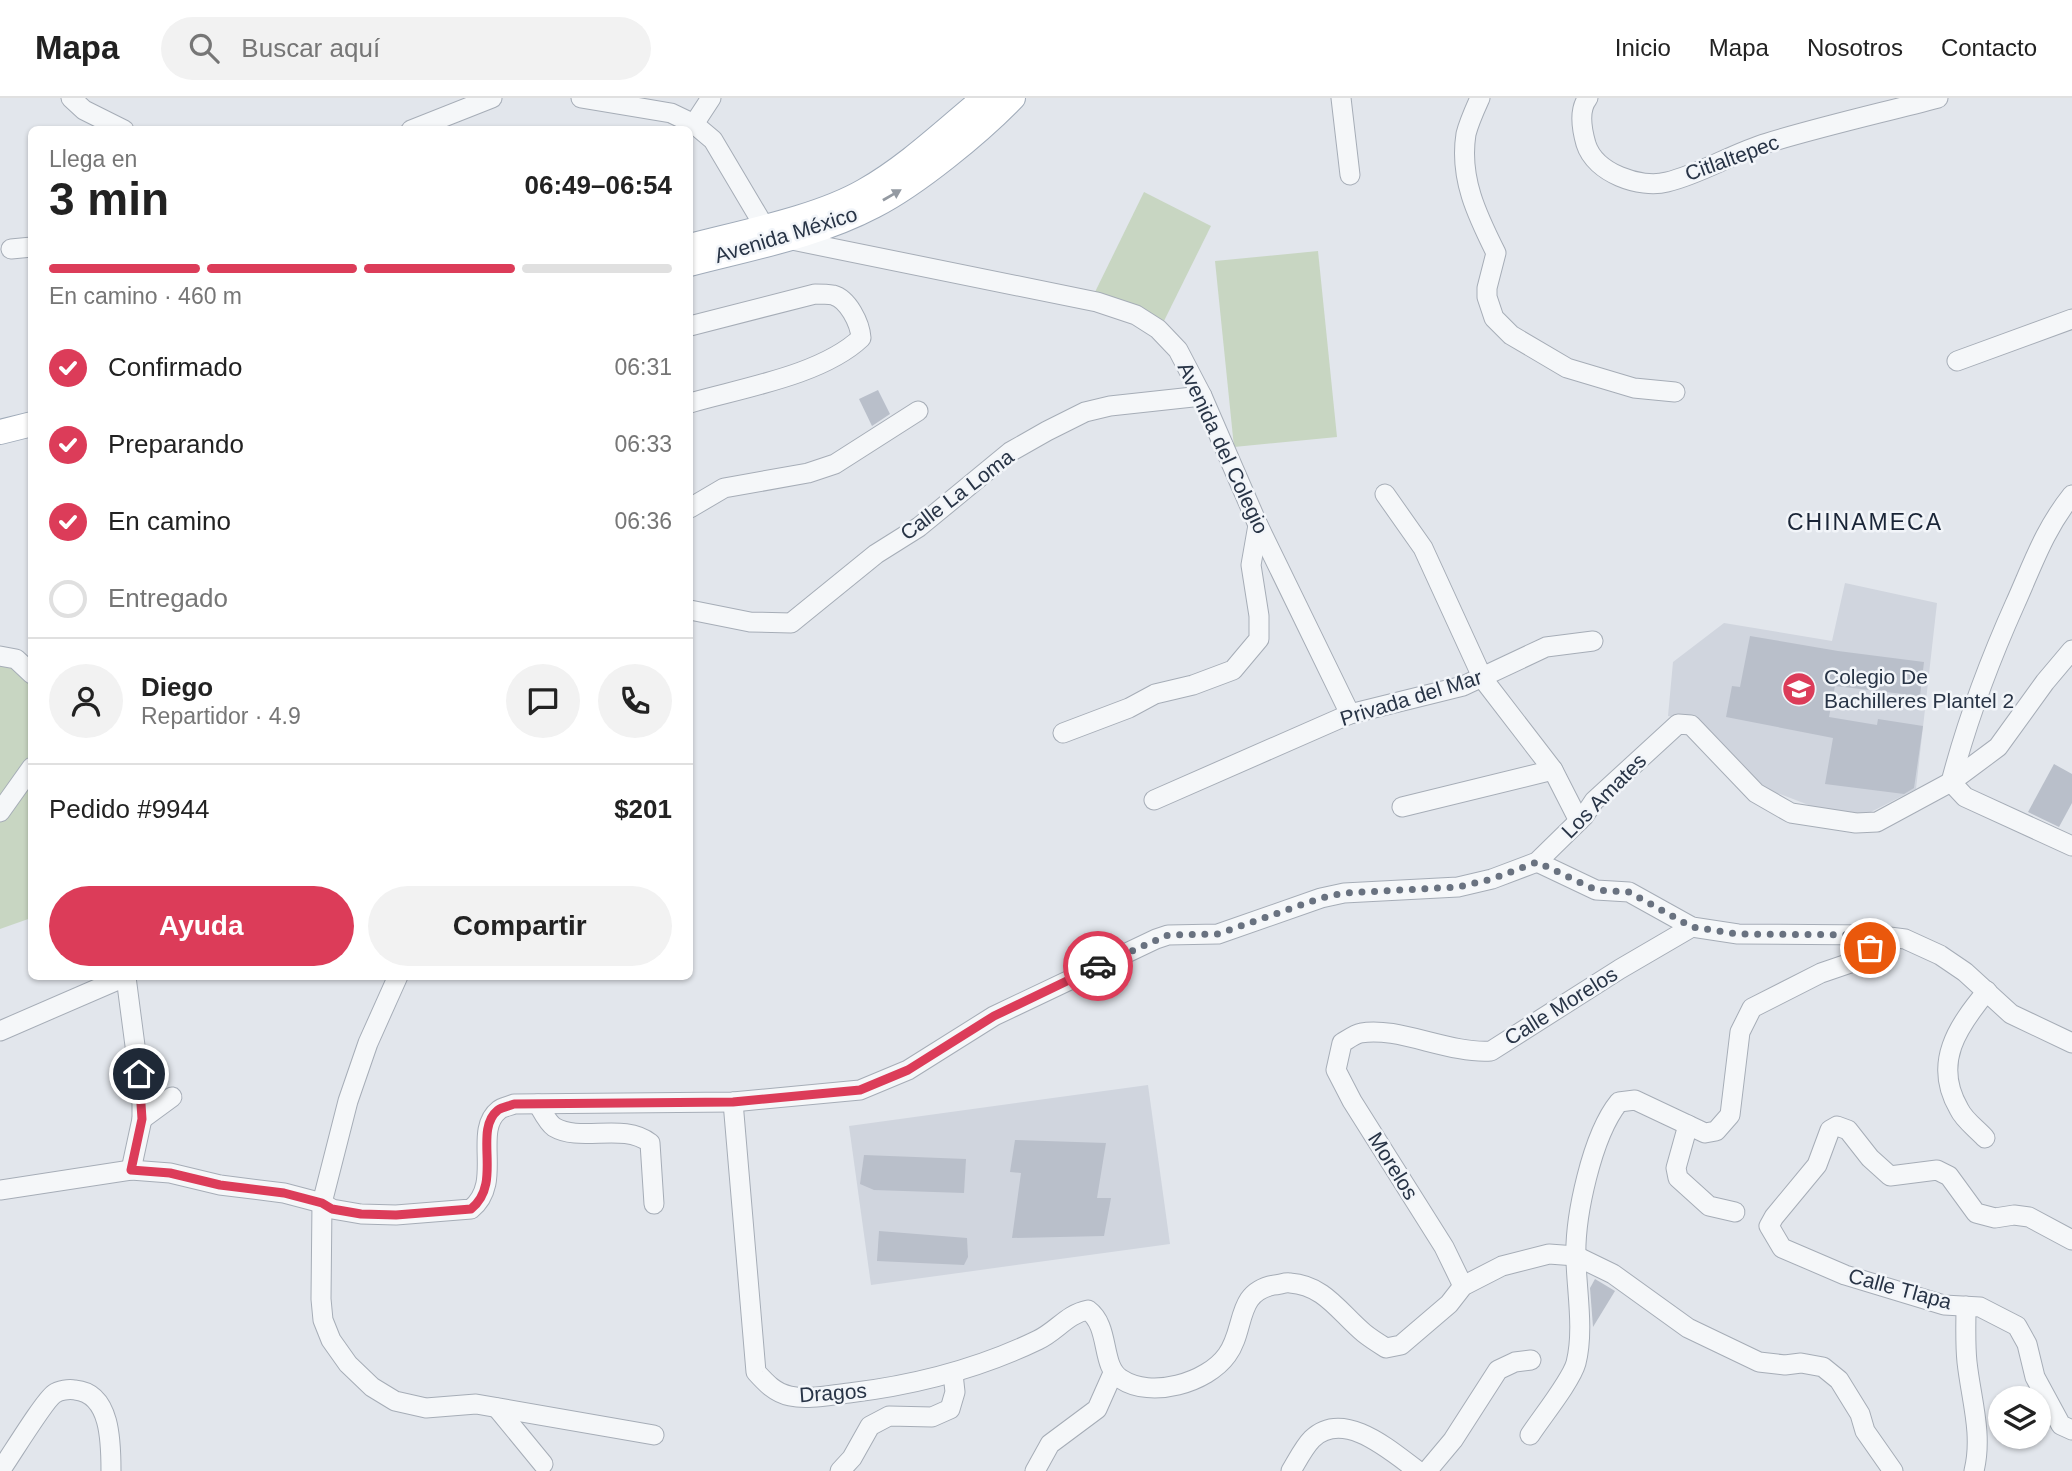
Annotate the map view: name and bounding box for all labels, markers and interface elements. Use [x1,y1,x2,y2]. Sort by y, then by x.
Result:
search box [161,17,651,80]
text: Mapa [35,29,119,66]
icon: search [185,29,223,67]
text: Buscar aquí [241,33,380,63]
text: Inicio [1615,34,1671,61]
text: Mapa [1709,34,1769,61]
text: Nosotros [1807,34,1903,61]
text: Contacto [1941,34,2037,61]
street label: Citlaltepec [1682,130,1782,185]
text: Llega en [49,146,137,172]
text: 06:49–06:54 [525,170,672,200]
text: 3 min [49,173,169,225]
one-way arrow [883,189,902,201]
street label: Avenida México [712,202,860,267]
text: En camino · 460 m [49,283,242,309]
icon: check [49,349,87,387]
text: Confirmado [108,352,242,382]
text: 06:31 [614,354,672,380]
street label: Avenida del Colegio [1174,358,1273,537]
icon: check [49,426,87,464]
text: Preparando [108,429,244,459]
text: 06:33 [614,431,672,457]
street label: Calle La Loma [896,444,1018,545]
icon: check [49,503,87,541]
text: En camino [108,506,231,536]
text: 06:36 [614,508,672,534]
district label: CHINAMECA [1787,509,1943,535]
text: Entregado [108,583,228,613]
button: person [49,664,123,738]
button: chat [506,664,580,738]
button: phone [598,664,672,738]
street label: Privada del Mar [1337,665,1485,730]
place label: Colegio De Bachilleres Plantel 2 [1824,665,2014,712]
school or university icon: Colegio De Bachilleres Plantel 2 [1780,670,1818,708]
text: Diego [141,672,213,702]
text: Repartidor · 4.9 [141,703,301,729]
street label: Los Amates [1557,749,1651,843]
text: Pedido #9944 [49,794,209,824]
text: $201 [614,794,672,824]
button: Ayuda [49,886,354,966]
button: Compartir [368,886,672,966]
pin [1840,918,1900,978]
icon: bag [1851,929,1889,967]
courier [1063,931,1133,1001]
icon: car [1079,947,1117,985]
street label: Calle Morelos [1500,962,1621,1049]
pin [109,1044,169,1104]
icon: home [120,1055,158,1093]
street label: Morelos [1364,1128,1423,1204]
street label: Calle Tlapa [1846,1264,1955,1313]
street label: Dragos [798,1379,868,1406]
map controls [1988,1386,2051,1449]
button: layers [1988,1386,2051,1449]

